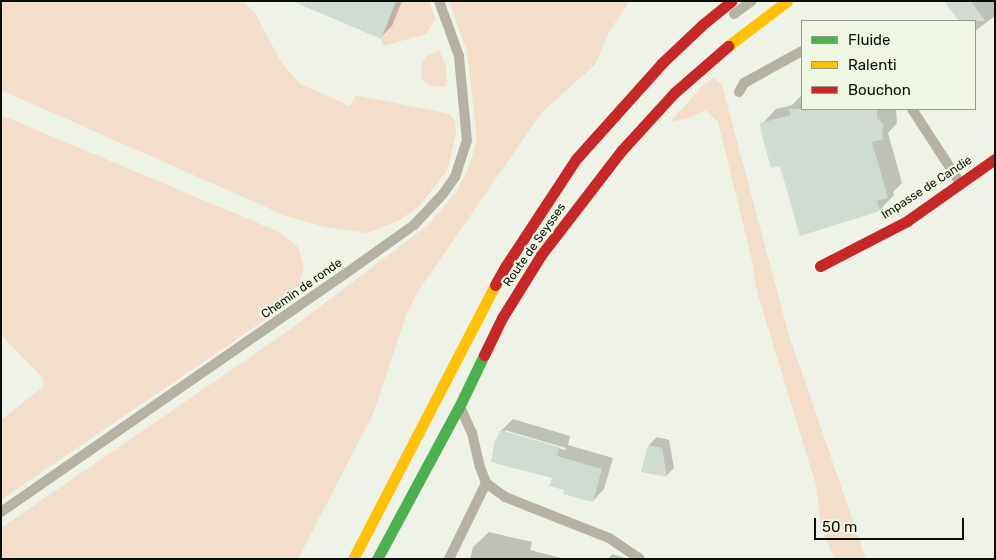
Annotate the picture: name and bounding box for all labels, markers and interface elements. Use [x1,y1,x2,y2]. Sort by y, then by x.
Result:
legend [801,20,976,110]
text: Fluide [848,31,890,49]
text: Ralenti [848,56,897,74]
text: Bouchon [848,81,911,99]
street label: Impasse de Candie [879,153,975,223]
street label: Route de Seysses [501,201,569,289]
street label: Chemin de ronde [259,256,345,322]
scale bar [816,508,966,540]
text: 50 m [822,518,857,536]

